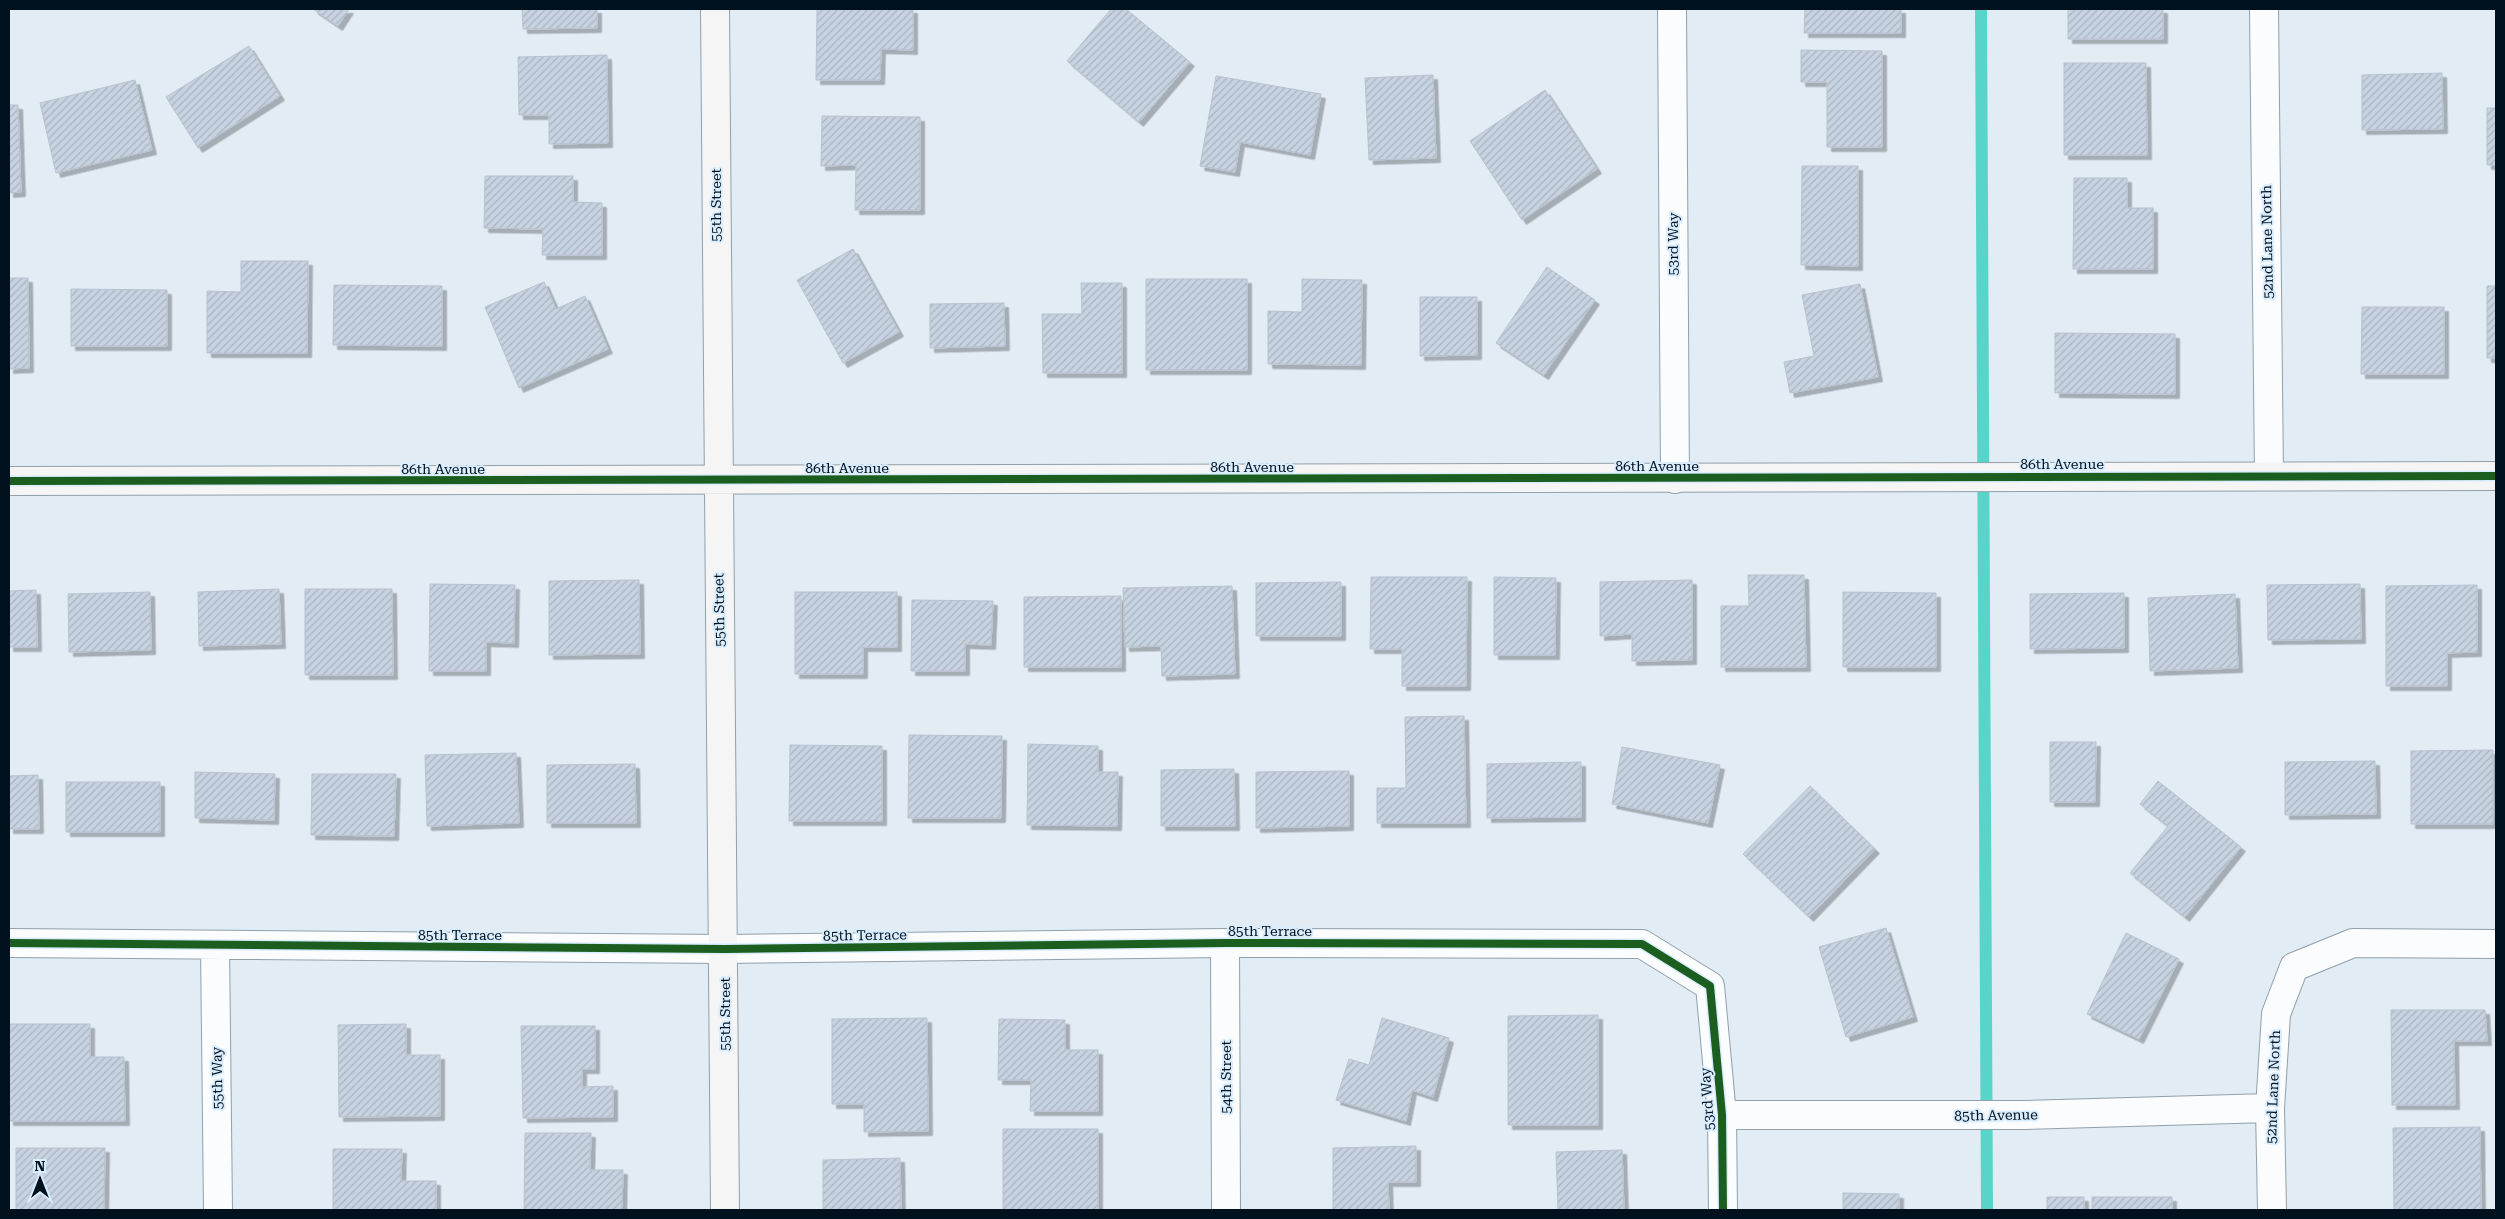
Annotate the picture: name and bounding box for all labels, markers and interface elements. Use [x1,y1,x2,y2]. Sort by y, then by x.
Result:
street label: 55th Street [708,168,724,242]
street label: 52nd Lane North [2258,185,2276,299]
street label: 53rd Way [1665,212,1681,275]
street label: 86th Avenue [2020,456,2104,472]
street label: 86th Avenue [1615,458,1699,474]
street label: 86th Avenue [1210,459,1294,475]
street label: 86th Avenue [805,460,889,476]
street label: 86th Avenue [401,461,485,477]
street label: 55th Street [710,573,728,647]
street label: 85th Terrace [1228,923,1312,939]
street label: 85th Terrace [823,926,907,944]
street label: 85th Terrace [418,927,502,943]
street label: 55th Street [717,977,733,1051]
street label: 52nd Lane North [2263,1030,2283,1144]
street label: 54th Street [1218,1040,1234,1114]
street label: 55th Way [208,1046,226,1109]
street label: 53rd Way [1697,1066,1717,1131]
street label: 85th Avenue [1954,1106,2038,1124]
north arrow [15,1154,65,1204]
text: N [35,1158,46,1174]

